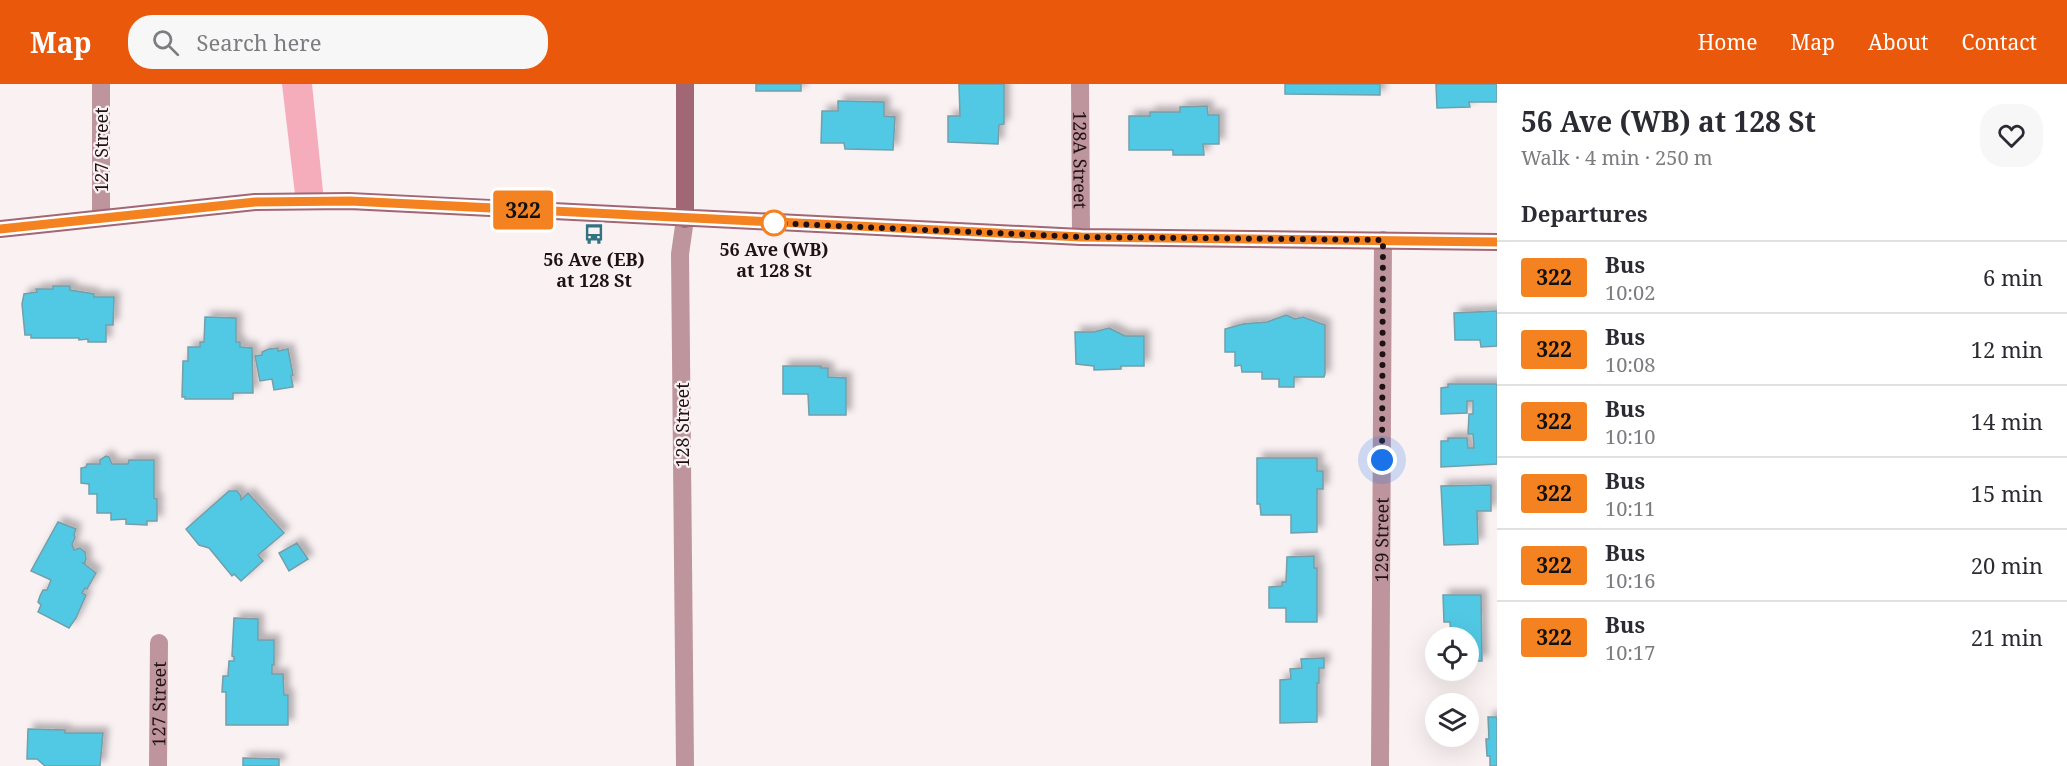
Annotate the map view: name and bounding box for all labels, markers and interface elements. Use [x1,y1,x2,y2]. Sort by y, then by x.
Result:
search box [128,15,548,69]
text: Map [30,23,92,61]
icon: search [149,26,182,59]
text: Search here [197,27,321,57]
text: Home [1698,28,1758,56]
text: Map [1791,28,1835,56]
text: About [1868,28,1929,56]
text: Contact [1962,28,2037,56]
text: 56 Ave (WB) at 128 St [1521,102,1816,140]
button: heart [1980,104,2043,167]
street label: 127 Street [89,107,113,193]
street label: 128A Street [1068,111,1093,209]
text: Walk · 4 min · 250 m [1521,144,1713,171]
line badge: 322 [488,190,558,230]
text: 322 [505,196,541,224]
text: Departures [1521,198,1648,228]
marker: 56 Ave (WB) at 128 St [761,210,787,236]
bus stop icon: 56 Ave (EB) at 128 St [582,222,606,246]
place label: 56 Ave (WB) at 128 St [719,237,829,282]
place label: 56 Ave (EB) at 128 St [543,247,645,292]
text: Bus [1605,249,1645,279]
text: 6 min [1983,262,2043,292]
text: 322 [1536,263,1572,291]
text: 10:02 [1605,279,1655,306]
text: Bus [1605,321,1645,351]
text: 12 min [1971,334,2043,364]
text: 322 [1536,335,1572,363]
text: 10:08 [1605,351,1655,378]
street label: 128 Street [670,382,694,468]
text: Bus [1605,393,1645,423]
text: 14 min [1971,406,2043,436]
text: 322 [1536,407,1572,435]
text: 10:10 [1605,423,1655,450]
your location [1367,445,1397,475]
text: Bus [1605,465,1645,495]
text: 15 min [1971,478,2043,508]
text: 322 [1536,479,1572,507]
text: 10:11 [1605,495,1655,522]
street label: 129 Street [1369,497,1394,583]
text: Bus [1605,537,1645,567]
text: 20 min [1971,550,2043,580]
text: 322 [1536,551,1572,579]
text: 10:16 [1605,567,1655,594]
text: Bus [1605,609,1645,639]
text: 21 min [1971,622,2043,652]
text: 322 [1536,623,1572,651]
map controls [1425,627,1479,747]
button: locate [1425,627,1479,681]
text: 10:17 [1605,639,1655,666]
street label: 127 Street [146,661,171,747]
button: layers [1425,693,1479,747]

